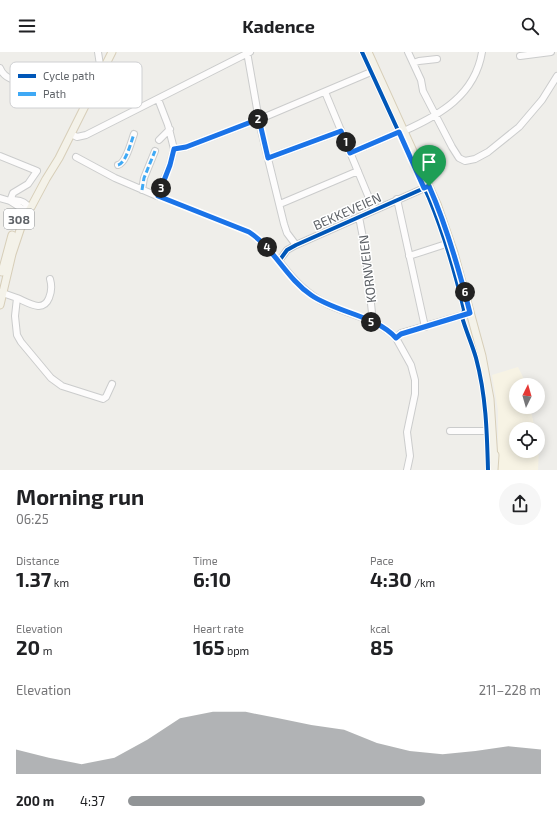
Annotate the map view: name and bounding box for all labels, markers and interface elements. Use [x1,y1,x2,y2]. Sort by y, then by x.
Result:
icon: menu [16,15,38,37]
text: Kadence [242,15,315,37]
icon: search [519,15,541,37]
legend [10,62,142,108]
text: Cycle path [43,69,95,82]
text: Path [43,87,66,100]
pin: 2 [248,109,268,129]
text: 2 [255,112,261,125]
pin: 1 [336,132,356,152]
text: 1 [344,135,348,148]
pin [412,145,446,186]
icon: arrive [418,151,440,173]
pin: 3 [151,178,171,198]
text: 3 [158,181,164,194]
street label: BEKKEVEIEN [310,189,384,233]
road number: 308 [4,209,34,229]
street label: KORNVEIEN [355,234,379,304]
pin: 4 [257,237,277,257]
text: 4 [263,240,271,253]
pin: 6 [455,282,475,302]
text: 6 [462,285,468,298]
pin: 5 [361,312,381,332]
text: 5 [368,315,374,328]
north arrow [509,378,545,414]
map controls [509,378,545,458]
button: locate [509,422,545,458]
text: Morning run [16,483,144,509]
button: share [499,483,541,525]
text: 06:25 [16,511,49,527]
text: Distance [16,554,59,567]
text: Time [193,554,218,567]
text: Pace [370,554,394,567]
text: 1.37 [16,567,51,591]
text: 6:10 [193,567,231,591]
text: 4:30 [370,567,412,591]
text: km [51,576,69,589]
text: /km [412,576,435,589]
text: Elevation [16,622,63,635]
text: Heart rate [193,622,244,635]
text: kcal [370,622,390,635]
text: 20 [16,635,40,659]
text: 165 [193,635,224,659]
text: 85 [370,635,394,659]
text: m [40,644,52,657]
text: bpm [224,644,249,657]
text: Elevation [16,682,71,698]
text: 211–228 m [479,682,541,698]
text: 200 m [16,793,54,809]
text: 4:37 [80,793,105,809]

